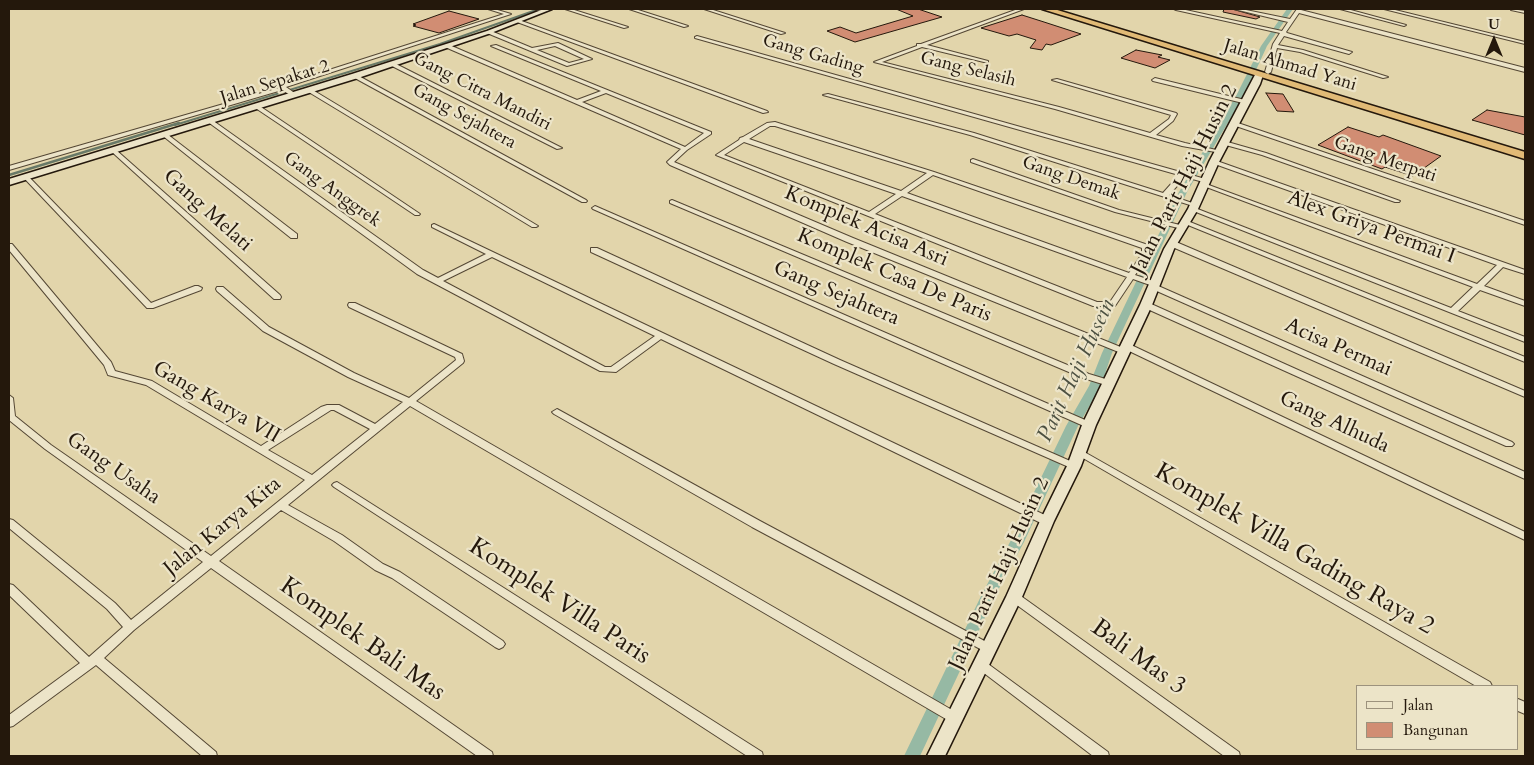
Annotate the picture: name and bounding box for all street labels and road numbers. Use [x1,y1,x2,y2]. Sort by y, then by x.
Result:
street label: Gang Gading [760,30,866,80]
street label: Jalan Ahmad Yani [1221,36,1359,96]
street label: Gang Citra Mandiri [409,48,555,136]
street label: Gang Selasih [918,48,1018,92]
street label: Jalan Sepakat 2 [218,56,332,110]
street label: Gang Sejahtera [408,80,520,154]
street label: Jalan Parit Haji Husin 2 [1126,81,1244,279]
street label: Gang Merpati [1331,132,1439,188]
street label: Gang Anggrek [279,148,385,232]
street label: Gang Demak [1019,152,1123,206]
street label: Gang Melati [157,164,257,258]
street label: Komplek Acisa Asri [780,181,952,273]
street label: Alex Griya Permai I [1284,186,1458,270]
street label: Komplek Casa De Paris [793,224,995,328]
street label: Gang Sejahtera [769,256,903,332]
street label: Acisa Permai [1281,313,1395,383]
street label: Gang Karya VII [148,356,284,450]
street label: Gang Alhuda [1275,387,1393,459]
street label: Gang Usaha [61,427,165,511]
street label: Komplek Villa Gading Raya 2 [1149,458,1439,642]
street label: Jalan Karya Kita [159,472,287,582]
street label: Jalan Parit Haji Husin 2 [944,474,1056,674]
street label: Komplek Villa Paris [463,532,655,672]
street label: Komplek Bali Mas [274,572,450,708]
street label: Bali Mas 3 [1085,613,1191,703]

